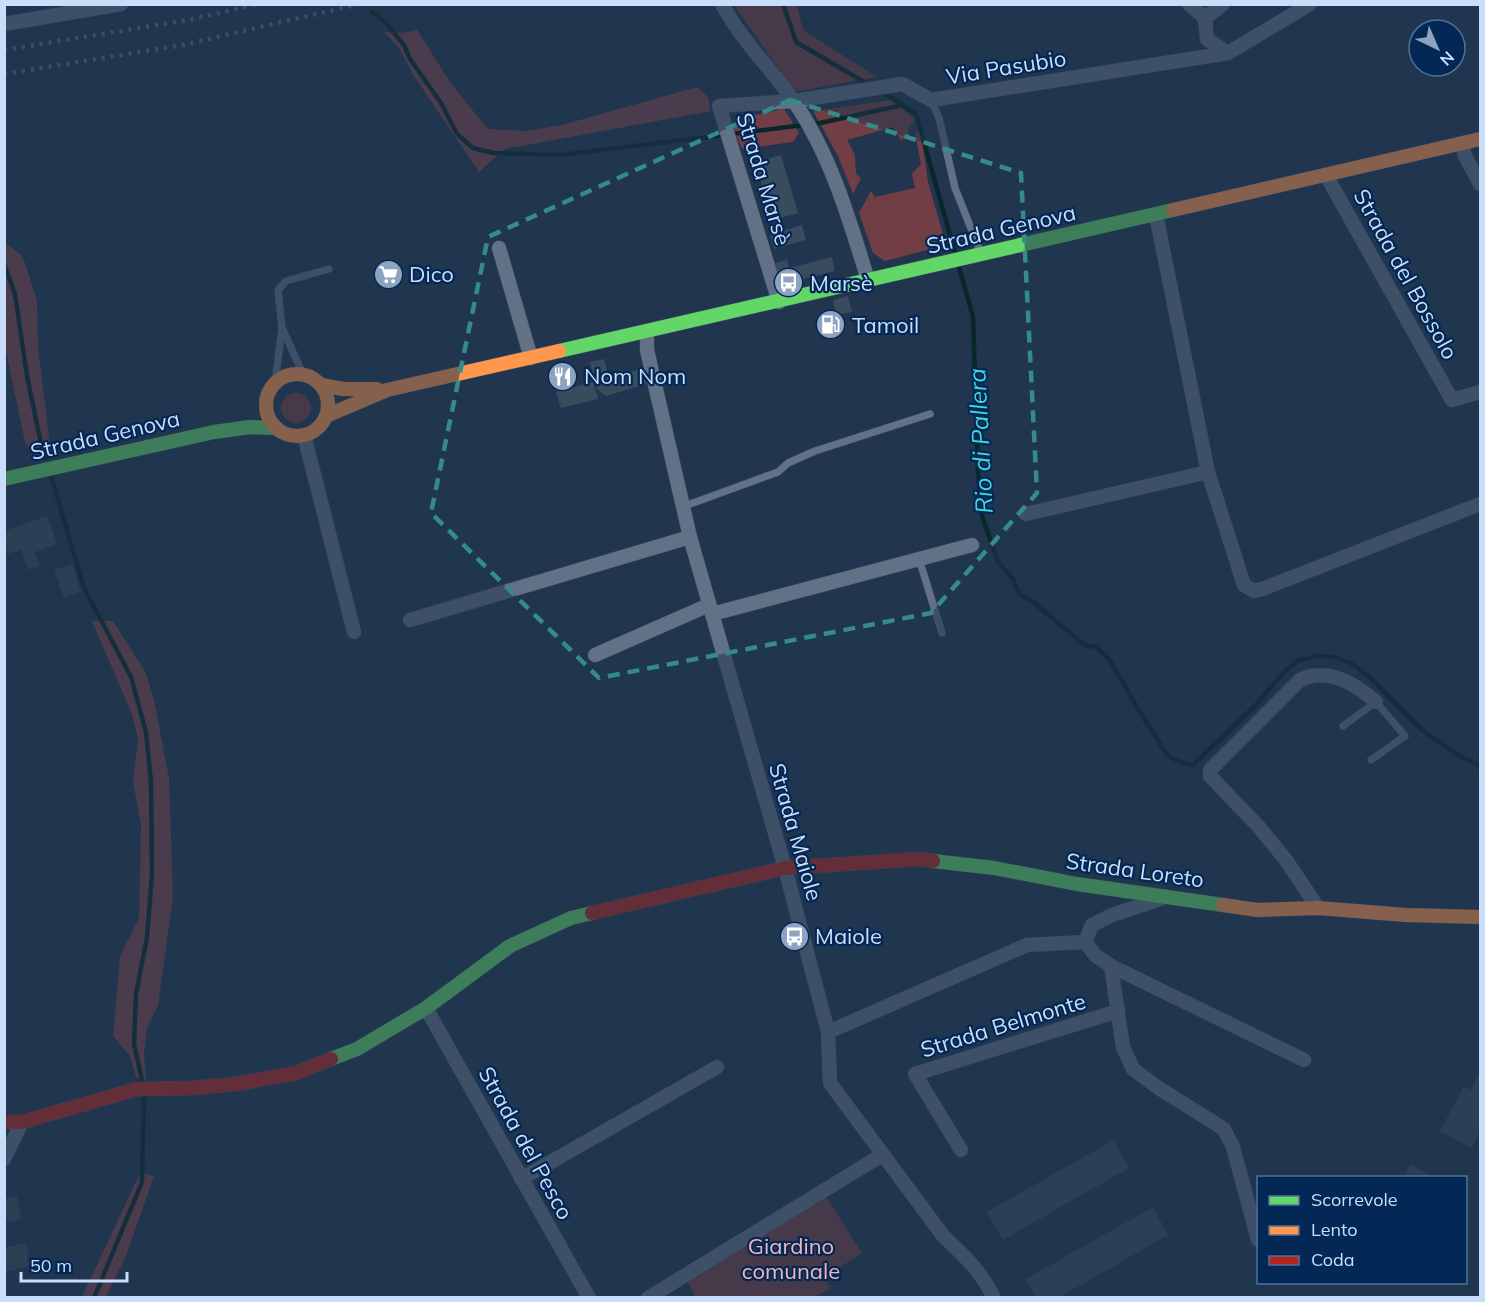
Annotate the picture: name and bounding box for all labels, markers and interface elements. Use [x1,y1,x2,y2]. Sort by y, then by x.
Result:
north arrow [1407,18,1467,78]
street label: Via Pasubio [944,44,1068,90]
text: N [1436,47,1459,70]
street label: Strada Marsè [731,109,797,249]
street label: Strada del Bossolo [1348,184,1464,364]
street label: Strada Genova [924,198,1078,260]
supermarket icon: Dico [372,258,404,290]
place label: Dico [409,260,454,288]
bus stop icon: Marsè [773,267,805,299]
place label: Marsè [810,269,873,297]
fuel station icon: Tamoil [815,309,847,341]
place label: Tamoil [852,311,919,339]
restaurant icon: Nom Nom [547,360,579,392]
place label: Nom Nom [584,362,686,390]
water label: Rio di Pallera [961,368,999,514]
street label: Strada Genova [28,404,182,466]
street label: Strada Maiole [763,760,829,904]
street label: Strada Loreto [1064,846,1206,894]
bus stop icon: Maiole [778,920,810,952]
place label: Maiole [815,922,882,950]
street label: Strada Belmonte [917,987,1089,1063]
street label: Strada del Pesco [472,1062,580,1224]
legend [1257,1176,1467,1284]
text: Scorrevole [1311,1188,1398,1211]
text: Lento [1311,1218,1358,1241]
park label: Giardino comunale [742,1232,840,1285]
scale bar [21,1245,128,1283]
text: Coda [1311,1248,1355,1271]
text: 50 m [30,1254,72,1277]

